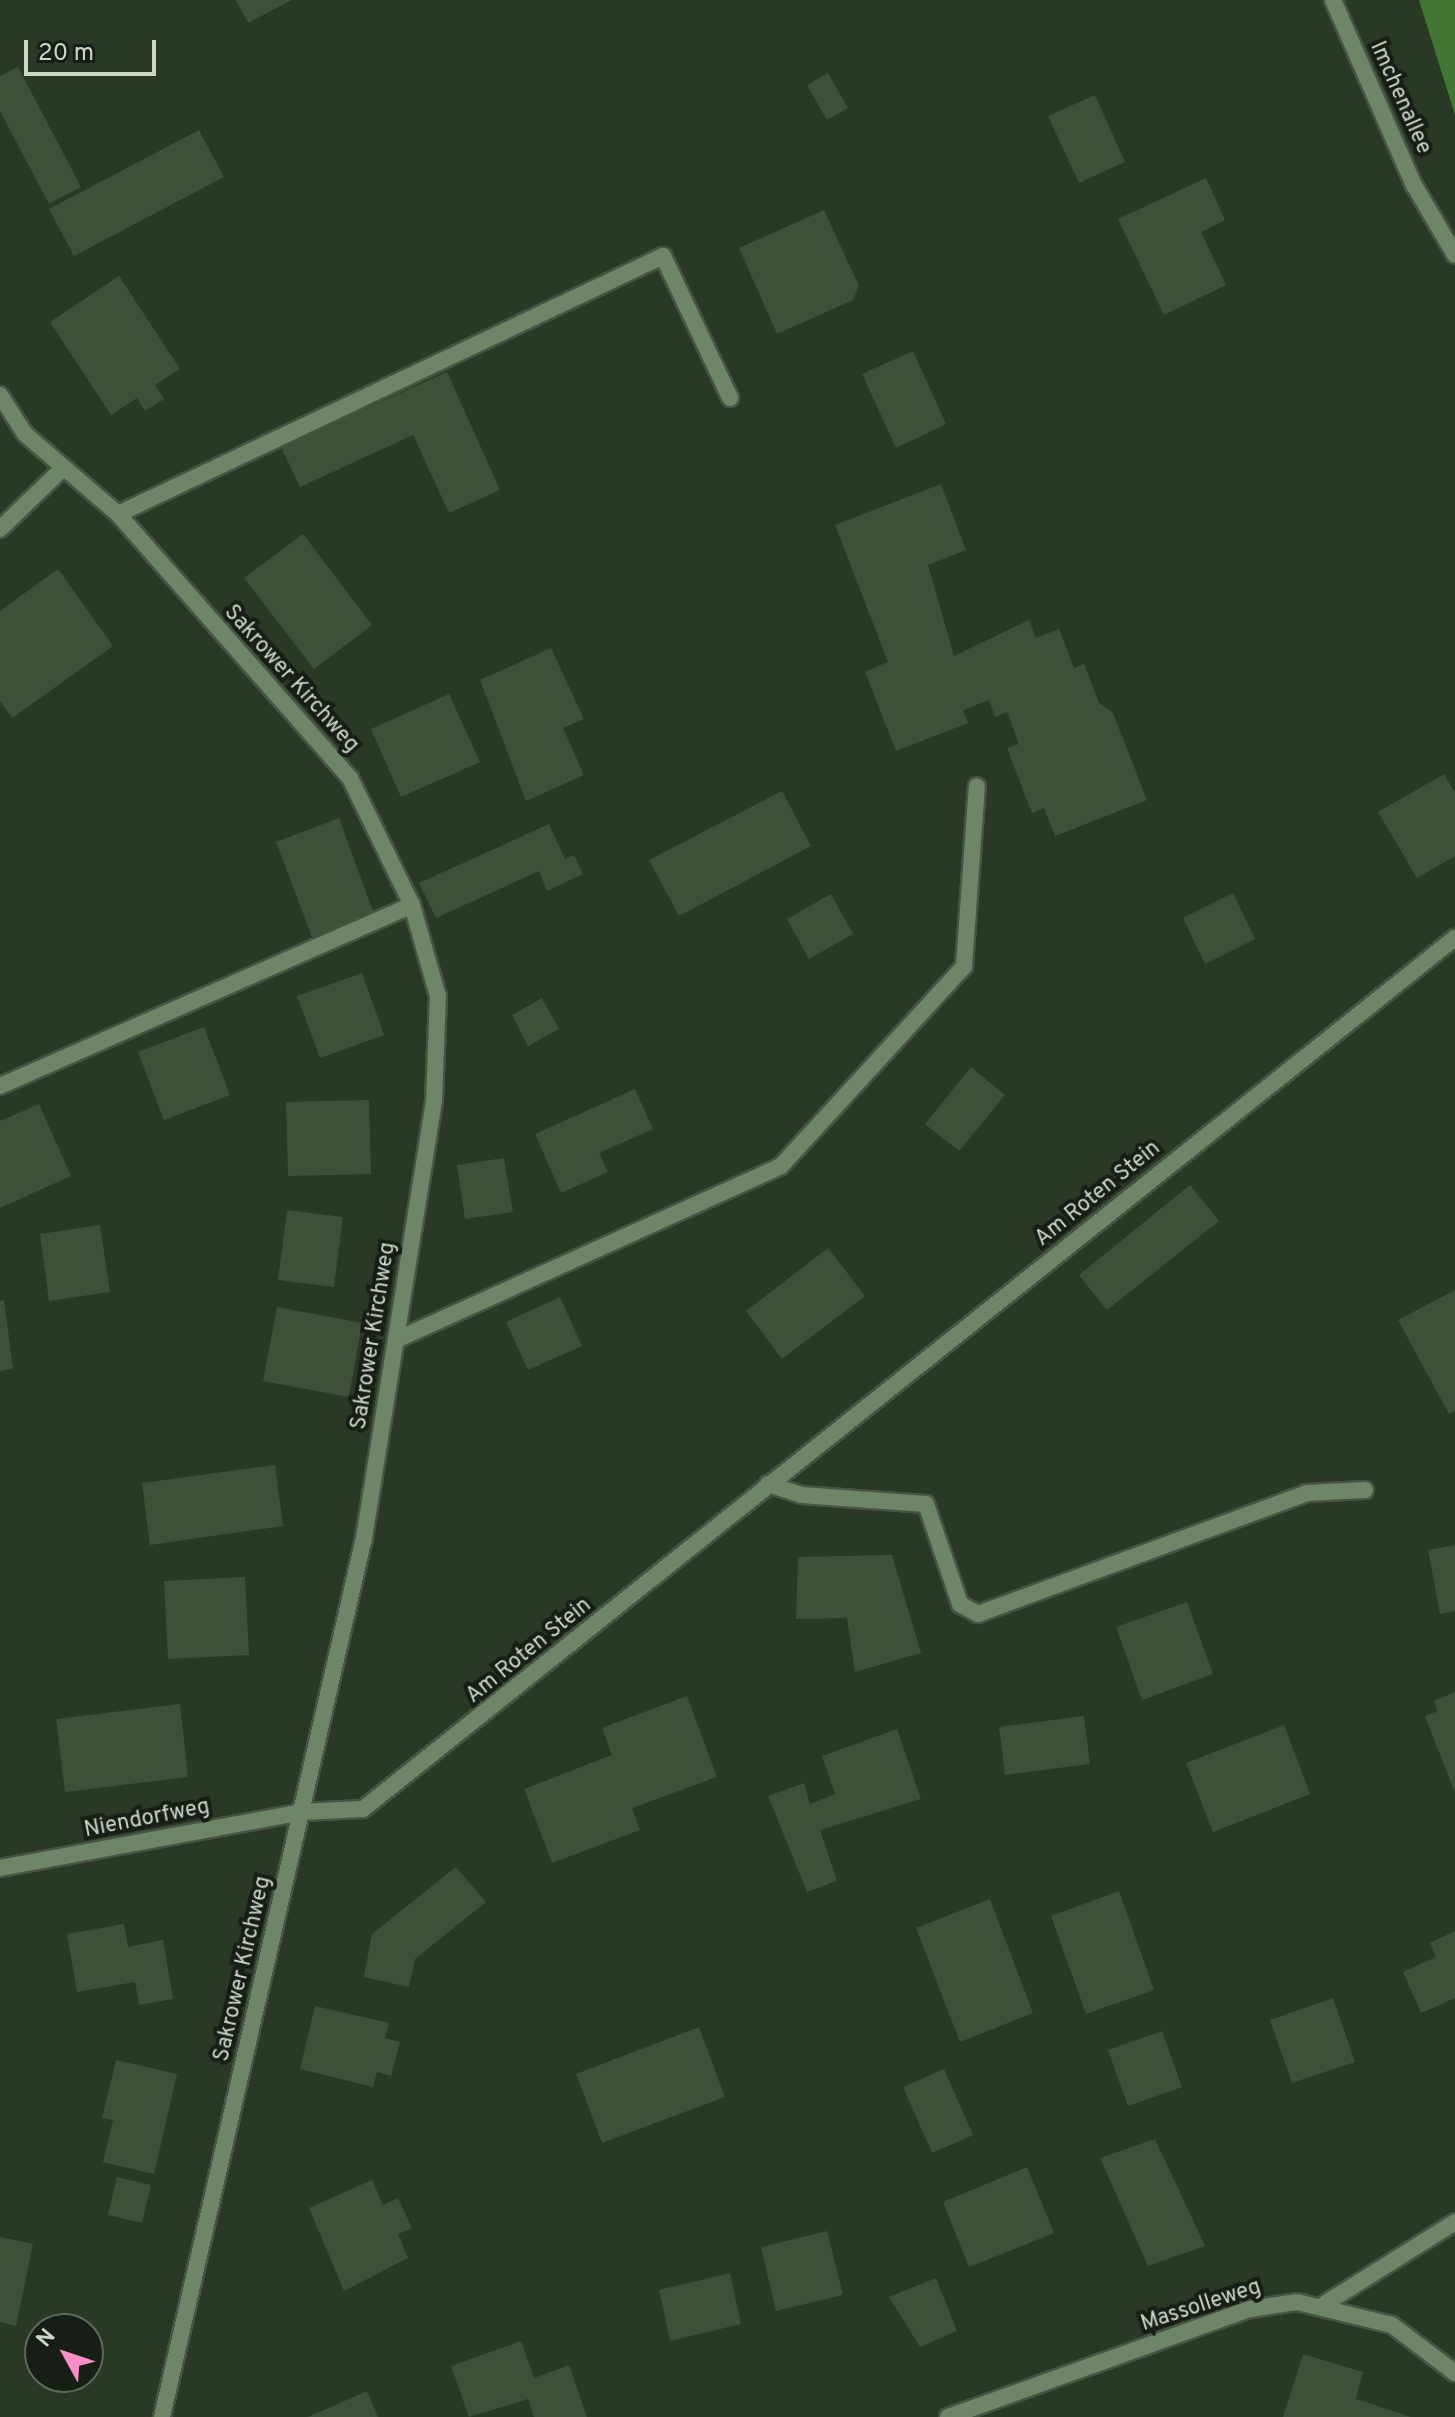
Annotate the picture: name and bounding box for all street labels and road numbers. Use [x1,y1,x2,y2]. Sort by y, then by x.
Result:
street label: Imchenallee [1363,38,1437,158]
street label: Sakrower Kirchweg [218,600,364,758]
street label: Am Roten Stein [1030,1135,1166,1253]
street label: Sakrower Kirchweg [346,1240,402,1432]
street label: Am Roten Stein [461,1592,597,1710]
street label: Niendorfweg [82,1794,212,1844]
street label: Sakrower Kirchweg [209,1874,277,2064]
street label: Massolleweg [1138,2274,1264,2338]

